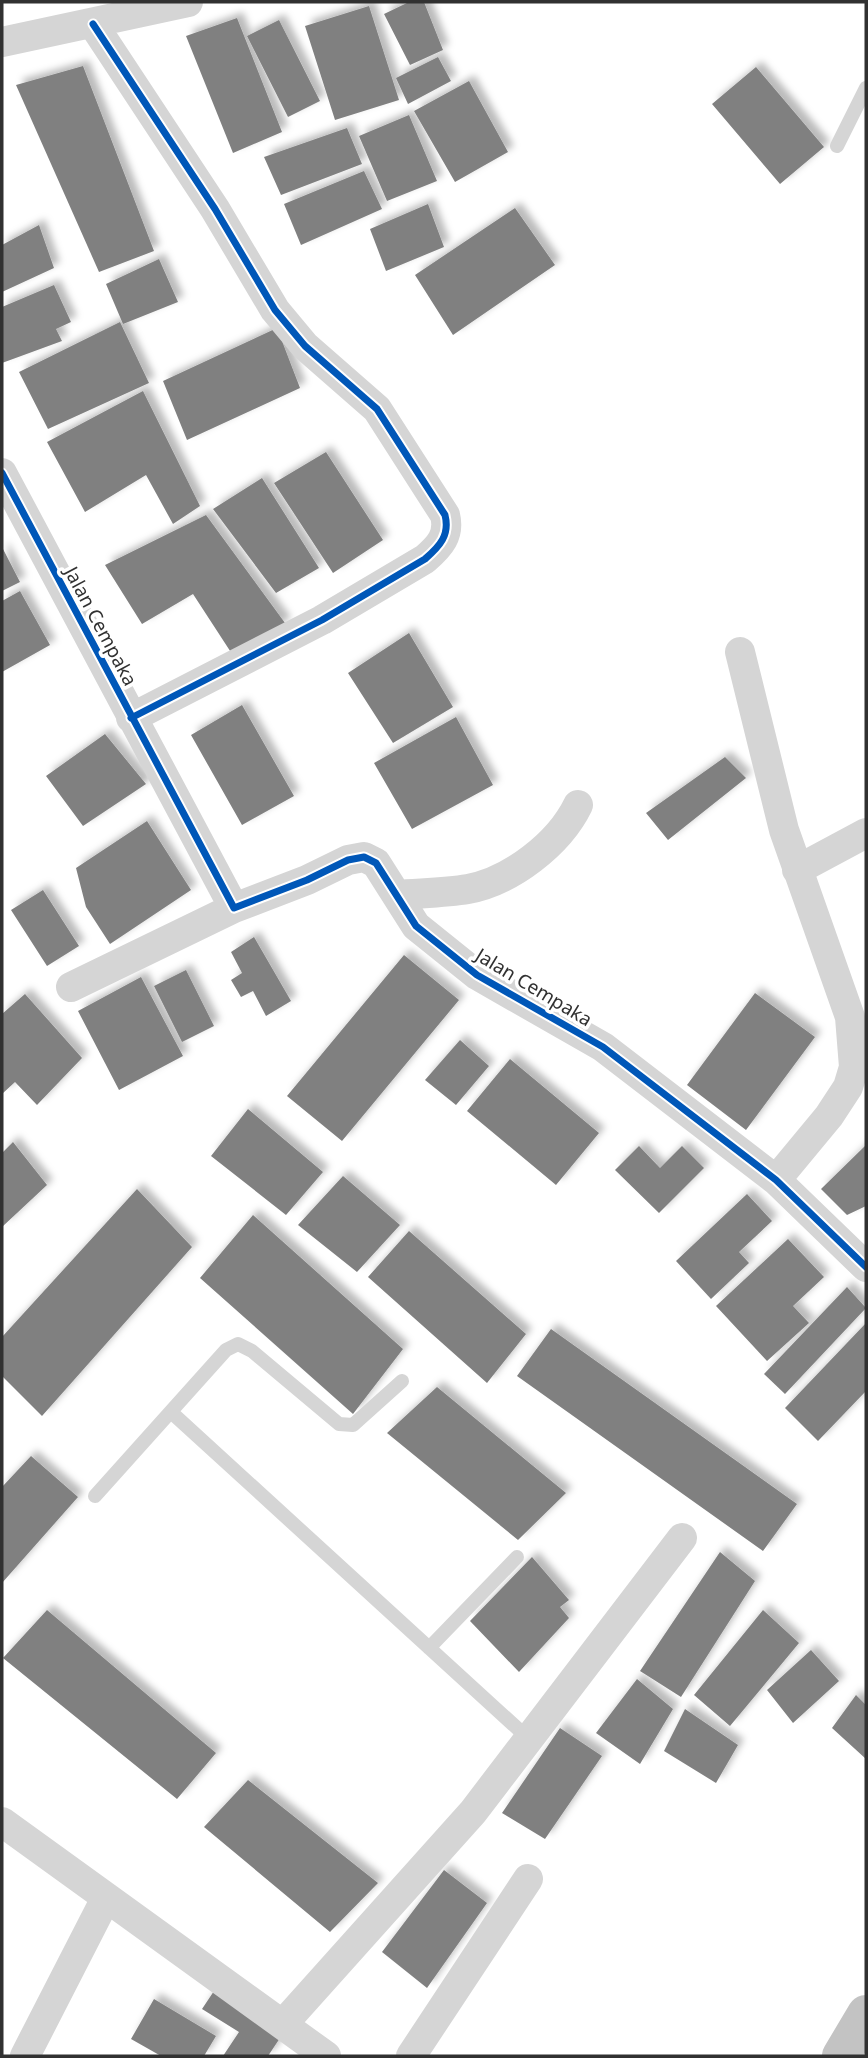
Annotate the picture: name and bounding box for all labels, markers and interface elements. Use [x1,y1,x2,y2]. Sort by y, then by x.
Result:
street label: Jalan Cempaka [58,560,143,690]
street label: Jalan Cempaka [469,941,597,1032]

